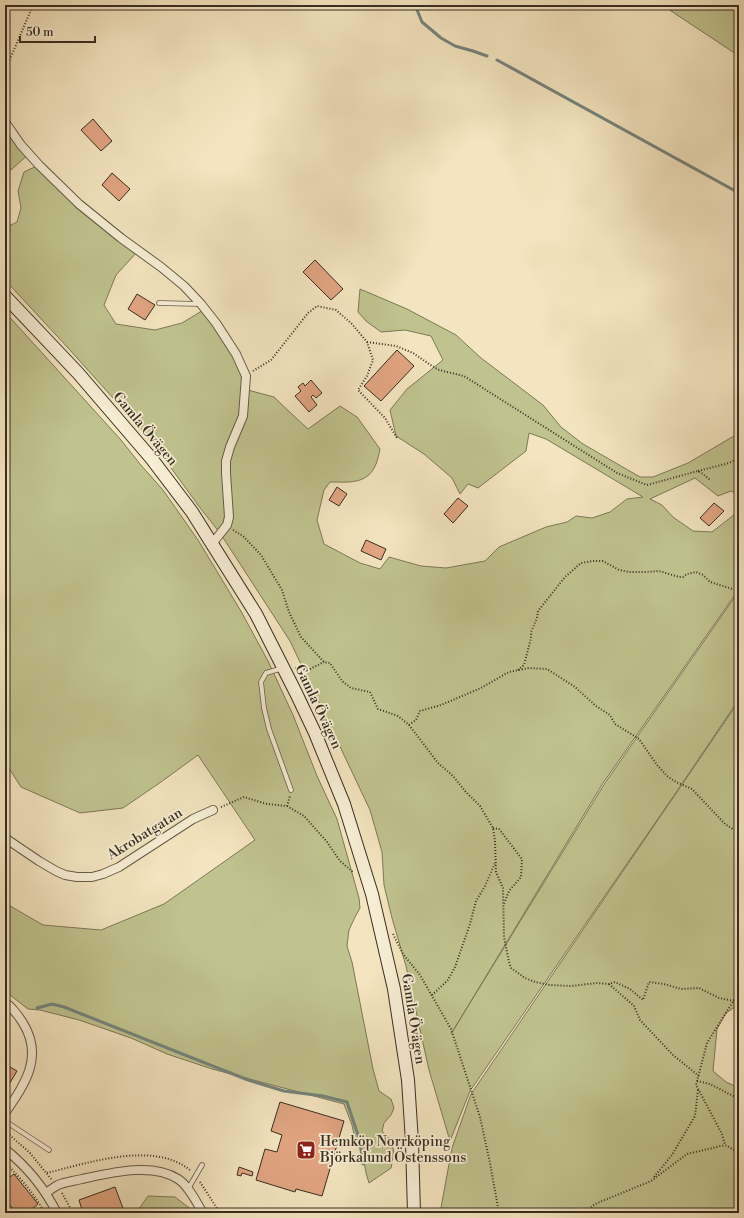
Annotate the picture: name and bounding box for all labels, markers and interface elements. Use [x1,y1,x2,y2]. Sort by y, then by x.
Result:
scale bar [20,18,95,44]
text: 50 m [26,25,54,40]
street label: Gamla Övägen [109,387,183,470]
street label: Gamla Övägen [291,661,348,753]
street label: Akrobatgatan [103,803,187,865]
street label: Gamla Övägen [397,972,431,1066]
place label: Hemköp Norrköping Björkalund Östenssons [319,1133,466,1167]
supermarket icon: Hemköp Norrköping Björkalund Östenssons [295,1139,317,1161]

